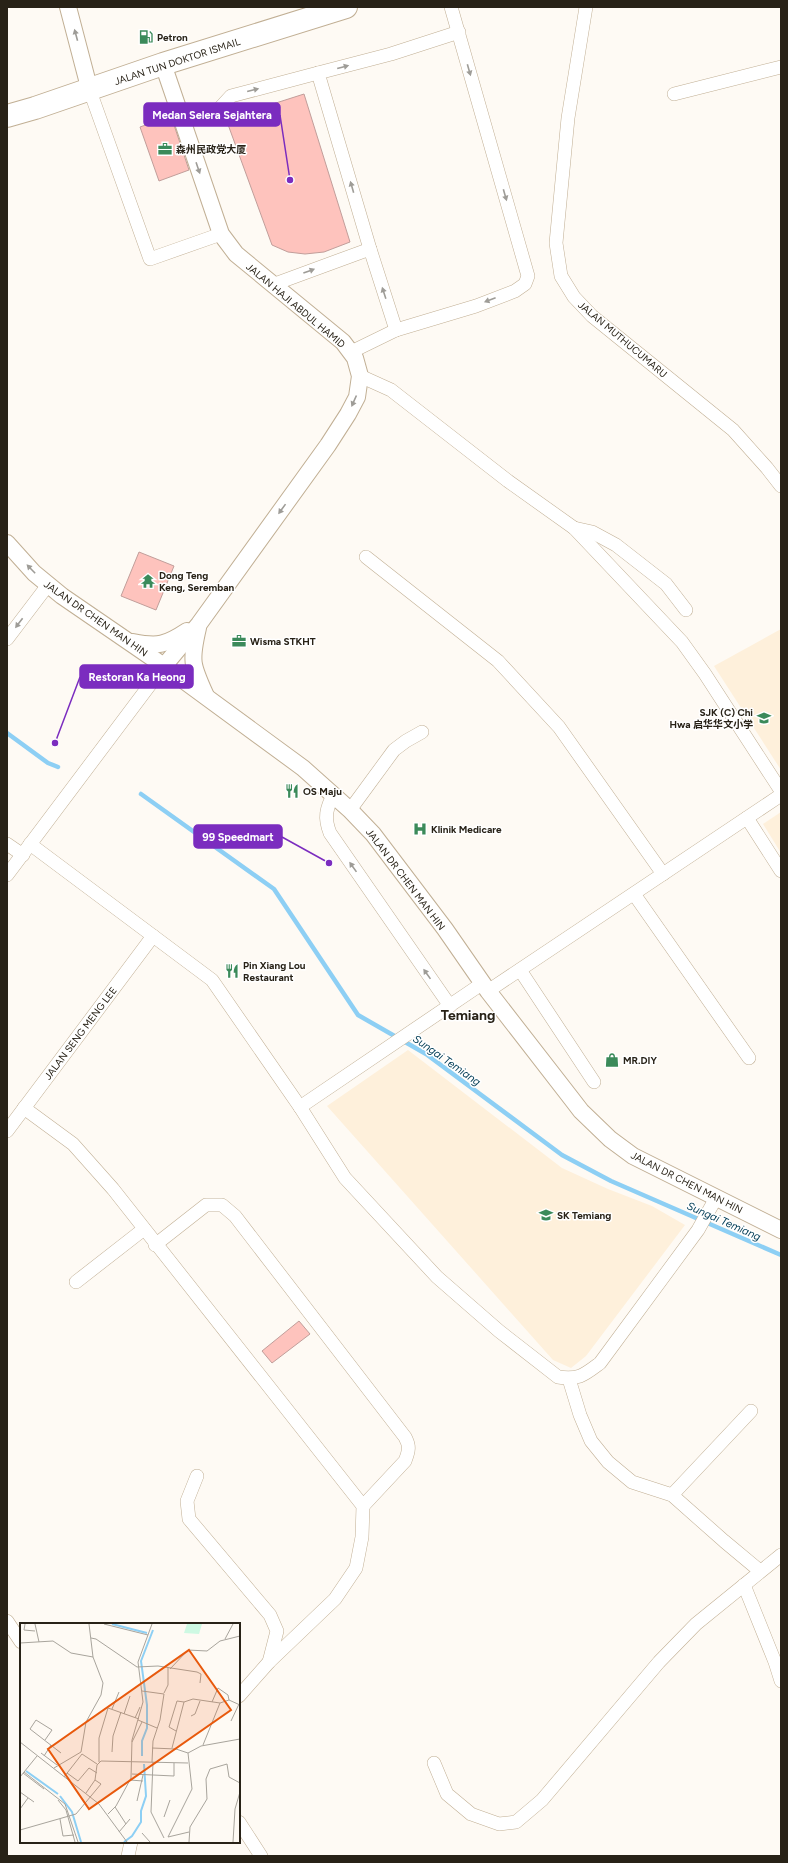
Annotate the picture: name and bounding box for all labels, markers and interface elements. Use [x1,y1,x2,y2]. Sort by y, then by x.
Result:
one-way arrow [72,29,78,41]
fuel station icon: Petron [138,29,154,45]
place label: Petron [157,31,188,44]
street label: JALAN TUN DOKTOR ISMAIL [113,35,243,88]
one-way arrow [337,63,349,69]
one-way arrow [466,64,472,76]
one-way arrow [247,87,259,93]
callout: Medan Selera Sejahtera [144,103,280,126]
text: Medan Selera Sejahtera [152,109,272,122]
office icon: 森州民政党大厦 [157,141,173,157]
place label: 森州民政党大厦 [176,143,246,156]
one-way arrow [195,162,201,174]
one-way arrow [349,181,355,193]
one-way arrow [502,189,508,201]
street label: JALAN HAJI ABDUL HAMID [243,260,348,351]
one-way arrow [303,268,315,274]
one-way arrow [381,287,387,299]
one-way arrow [483,298,495,304]
street label: JALAN MUTHUCUMARU [575,298,670,381]
one-way arrow [351,395,357,406]
one-way arrow [278,503,287,514]
one-way arrow [26,564,36,574]
place label: Dong Teng Keng, Seremban [159,569,234,594]
temple icon: Dong Teng Keng, Seremban [140,573,156,589]
street label: JALAN DR CHEN MAN HIN [41,578,150,659]
one-way arrow [15,618,23,629]
office icon: Wisma STKHT [231,633,247,649]
place label: Wisma STKHT [250,635,316,648]
callout: Restoran Ka Heong [80,665,193,688]
text: Restoran Ka Heong [89,671,186,684]
place label: SJK (C) Chi Hwa 启华华文小学 [670,706,753,731]
school or university icon: SJK (C) Chi Hwa 启华华文小学 [756,710,772,726]
restaurant icon: OS Maju [284,783,300,799]
place label: OS Maju [303,785,342,798]
hospital icon: Klinik Medicare [412,821,428,837]
place label: Klinik Medicare [431,823,502,836]
callout: 99 Speedmart [194,825,282,848]
street label: JALAN DR CHEN MAN HIN [363,826,448,933]
text: 99 Speedmart [202,831,274,844]
one-way arrow [349,862,357,872]
place label: Pin Xiang Lou Restaurant [243,959,306,984]
restaurant icon: Pin Xiang Lou Restaurant [224,963,240,979]
one-way arrow [423,968,431,979]
street label: JALAN SENG MENG LEE [41,984,120,1082]
district label: Temiang [441,1007,495,1024]
water label: Sungai Temiang [410,1032,483,1089]
shop icon: MR.DIY [604,1052,620,1068]
place label: MR.DIY [623,1054,657,1067]
street label: JALAN DR CHEN MAN HIN [629,1149,745,1216]
water label: Sungai Temiang [685,1199,763,1244]
school or university icon: SK Temiang [538,1207,554,1223]
place label: SK Temiang [557,1209,611,1222]
inset map [20,1623,240,1843]

